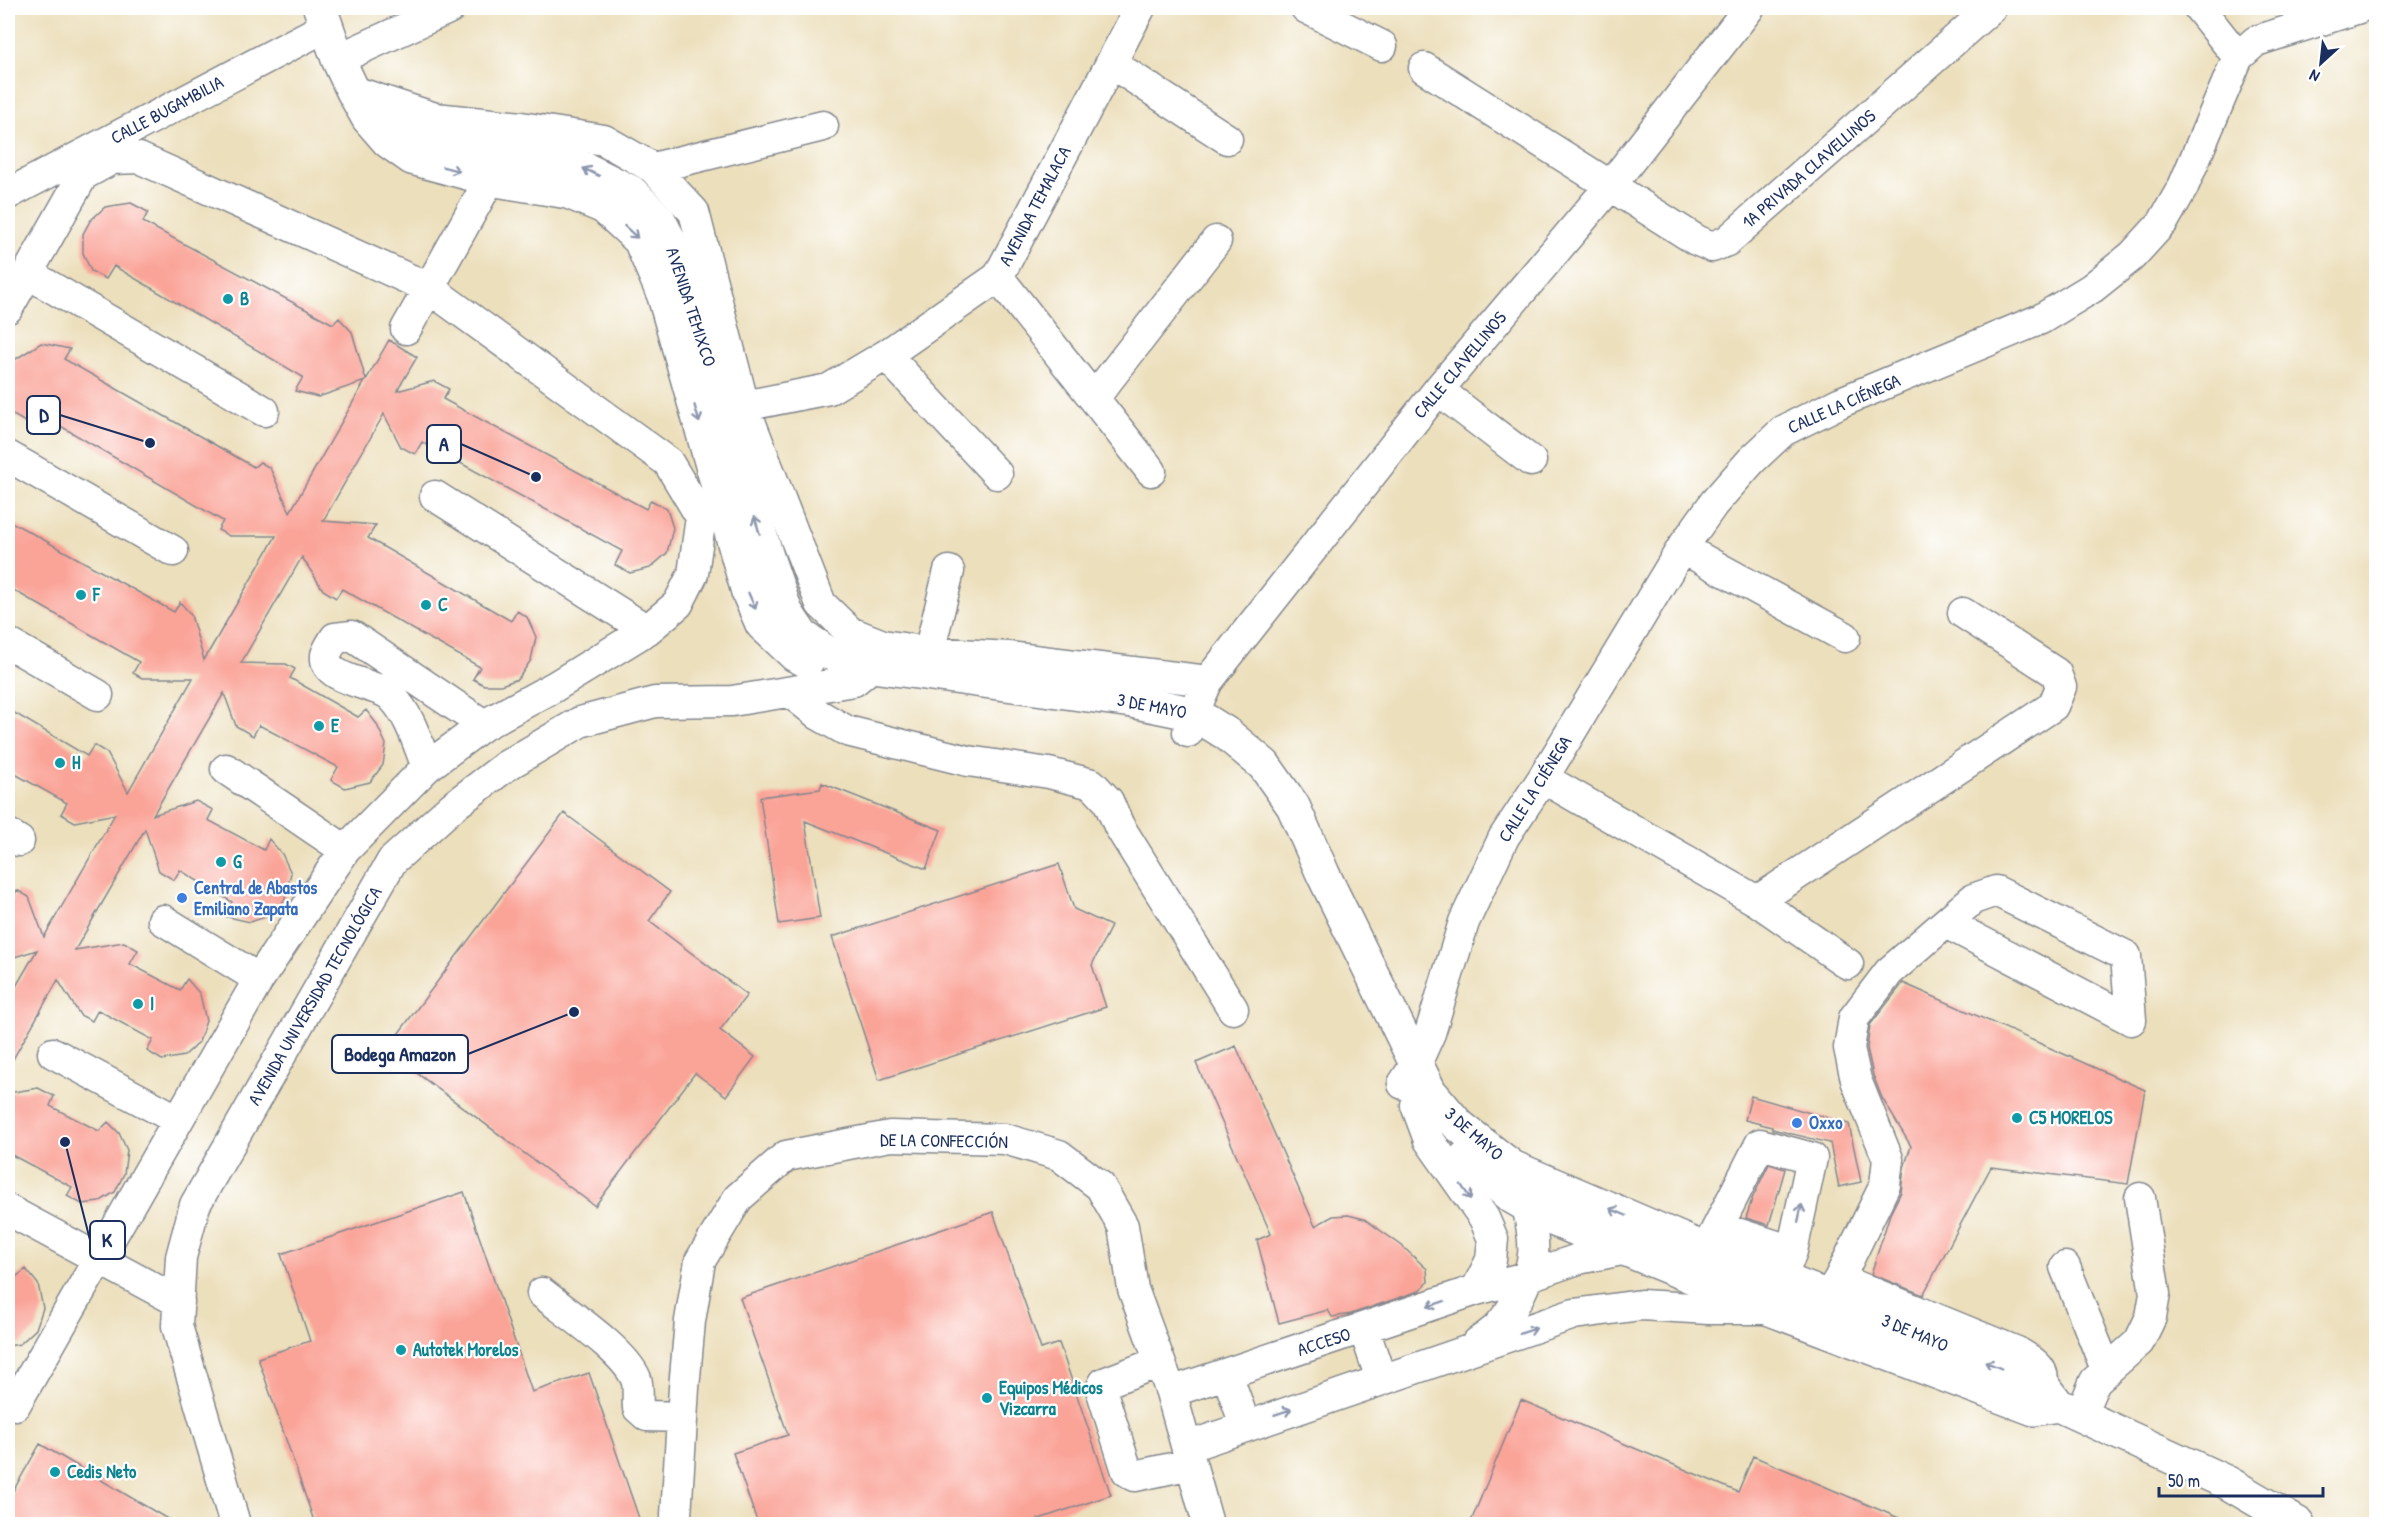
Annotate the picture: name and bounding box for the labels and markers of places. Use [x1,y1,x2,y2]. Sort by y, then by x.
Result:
place label: B [240,286,249,311]
marker: B [221,292,235,306]
callout: D [27,396,60,434]
callout: A [427,425,461,463]
place label: F [92,582,101,607]
marker: F [74,588,88,602]
place label: C [438,592,448,617]
marker: C [419,598,433,612]
place label: E [331,713,340,738]
marker: E [312,719,326,733]
place label: H [72,750,81,775]
marker: H [53,756,67,770]
place label: G [233,849,242,874]
marker: G [214,855,228,869]
place label: Central de Abastos Emiliano Zapata [194,875,317,922]
marker: Central de Abastos Emiliano Zapata [175,891,189,905]
place label: I [150,991,154,1016]
marker: I [131,997,145,1011]
callout: Bodega Amazon [332,1035,468,1073]
place label: C5 MORELOS [2029,1105,2113,1130]
place label: Oxxo [1809,1110,1843,1135]
marker: C5 MORELOS [2010,1111,2024,1125]
marker: Oxxo [1790,1116,1804,1130]
callout: K [90,1221,125,1259]
place label: Autotek Morelos [413,1337,518,1362]
marker: Autotek Morelos [394,1343,408,1357]
place label: Equipos Médicos Vizcarra [999,1375,1103,1421]
marker: Equipos Médicos Vizcarra [980,1391,994,1405]
place label: Cedis Neto [67,1459,137,1484]
marker: Cedis Neto [48,1465,62,1479]

